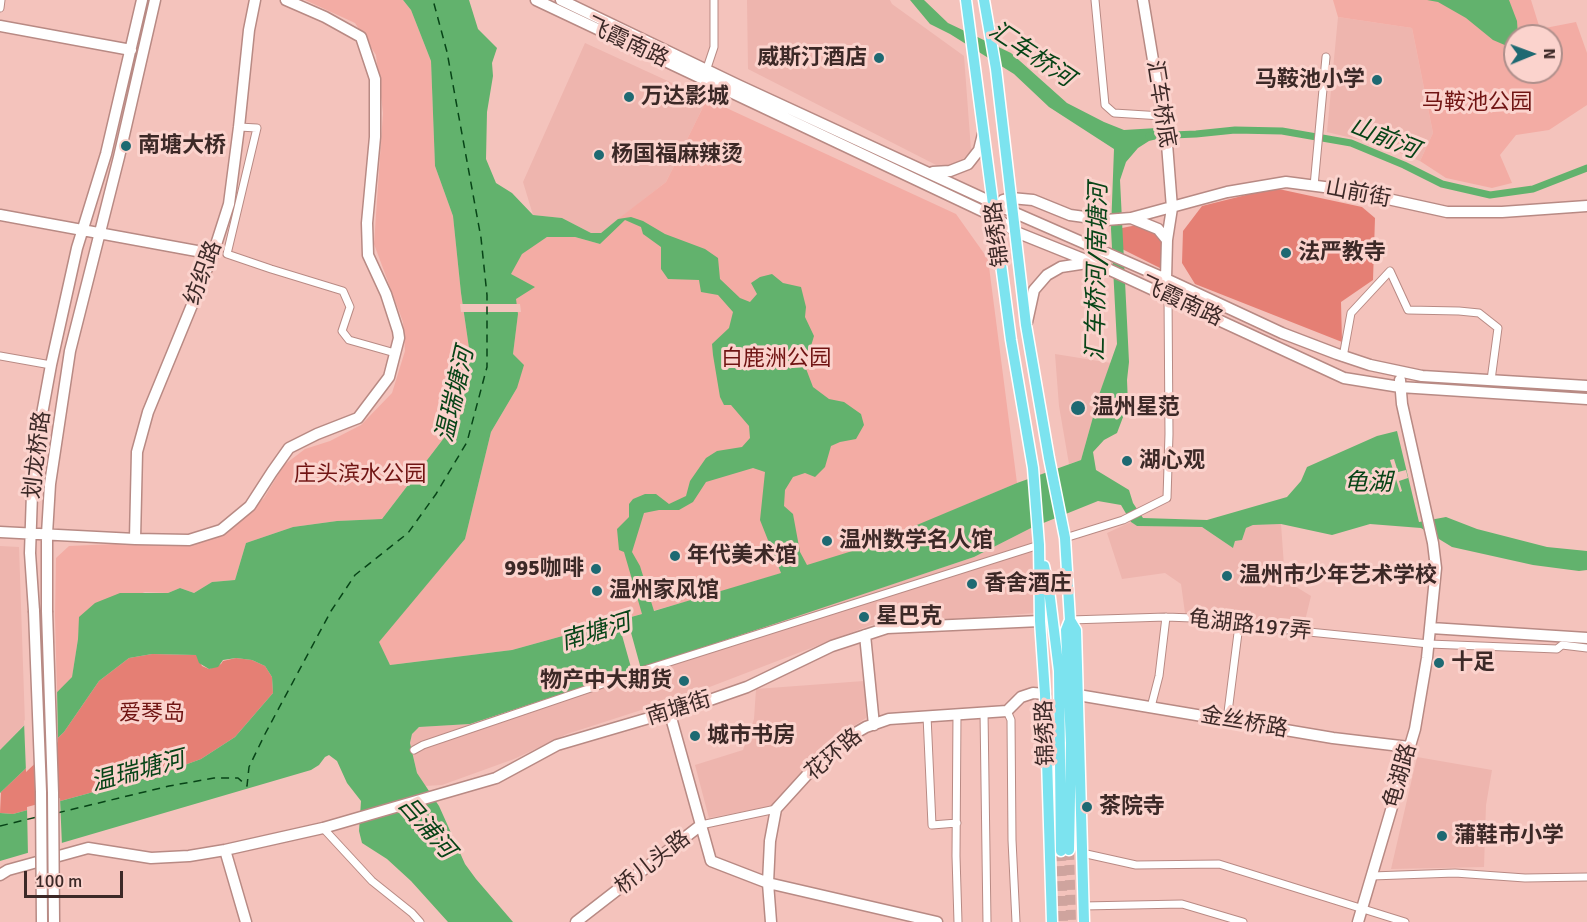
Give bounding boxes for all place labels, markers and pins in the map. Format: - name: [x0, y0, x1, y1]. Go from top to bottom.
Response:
- place label: 威斯汀酒店: [757, 45, 867, 71]
- marker: 威斯汀酒店: [872, 51, 886, 65]
- place label: 马鞍池小学: [1255, 67, 1365, 93]
- marker: 马鞍池小学: [1370, 73, 1384, 87]
- place label: 万达影城: [641, 84, 729, 110]
- marker: 万达影城: [622, 90, 636, 104]
- place label: 南塘大桥: [138, 133, 226, 159]
- marker: 南塘大桥: [119, 139, 133, 153]
- place label: 杨国福麻辣烫: [611, 142, 743, 168]
- marker: 杨国福麻辣烫: [592, 148, 606, 162]
- place label: 法严教寺: [1298, 240, 1386, 266]
- marker: 法严教寺: [1279, 246, 1293, 260]
- place label: 温州星范: [1092, 395, 1180, 421]
- marker: 温州星范: [1069, 399, 1087, 417]
- place label: 湖心观: [1139, 448, 1205, 474]
- marker: 湖心观: [1120, 454, 1134, 468]
- place label: 温州数学名人馆: [839, 528, 993, 554]
- marker: 温州数学名人馆: [820, 534, 834, 548]
- place label: 年代美术馆: [687, 543, 797, 569]
- marker: 年代美术馆: [668, 549, 682, 563]
- place label: 995咖啡: [504, 556, 584, 582]
- marker: 995咖啡: [589, 562, 603, 576]
- place label: 温州市少年艺术学校: [1239, 563, 1437, 589]
- marker: 温州市少年艺术学校: [1220, 569, 1234, 583]
- place label: 香舍酒庄: [984, 571, 1072, 597]
- marker: 香舍酒庄: [965, 577, 979, 591]
- place label: 温州家风馆: [609, 578, 719, 604]
- marker: 温州家风馆: [590, 584, 604, 598]
- place label: 星巴克: [876, 604, 942, 630]
- marker: 星巴克: [857, 610, 871, 624]
- place label: 十足: [1451, 650, 1495, 676]
- marker: 十足: [1432, 656, 1446, 670]
- place label: 物产中大期货: [540, 668, 672, 694]
- marker: 物产中大期货: [677, 674, 691, 688]
- place label: 城市书房: [707, 723, 795, 749]
- marker: 城市书房: [688, 729, 702, 743]
- place label: 茶院寺: [1099, 794, 1165, 820]
- marker: 茶院寺: [1080, 800, 1094, 814]
- place label: 蒲鞋市小学: [1454, 823, 1564, 849]
- marker: 蒲鞋市小学: [1435, 829, 1449, 843]

